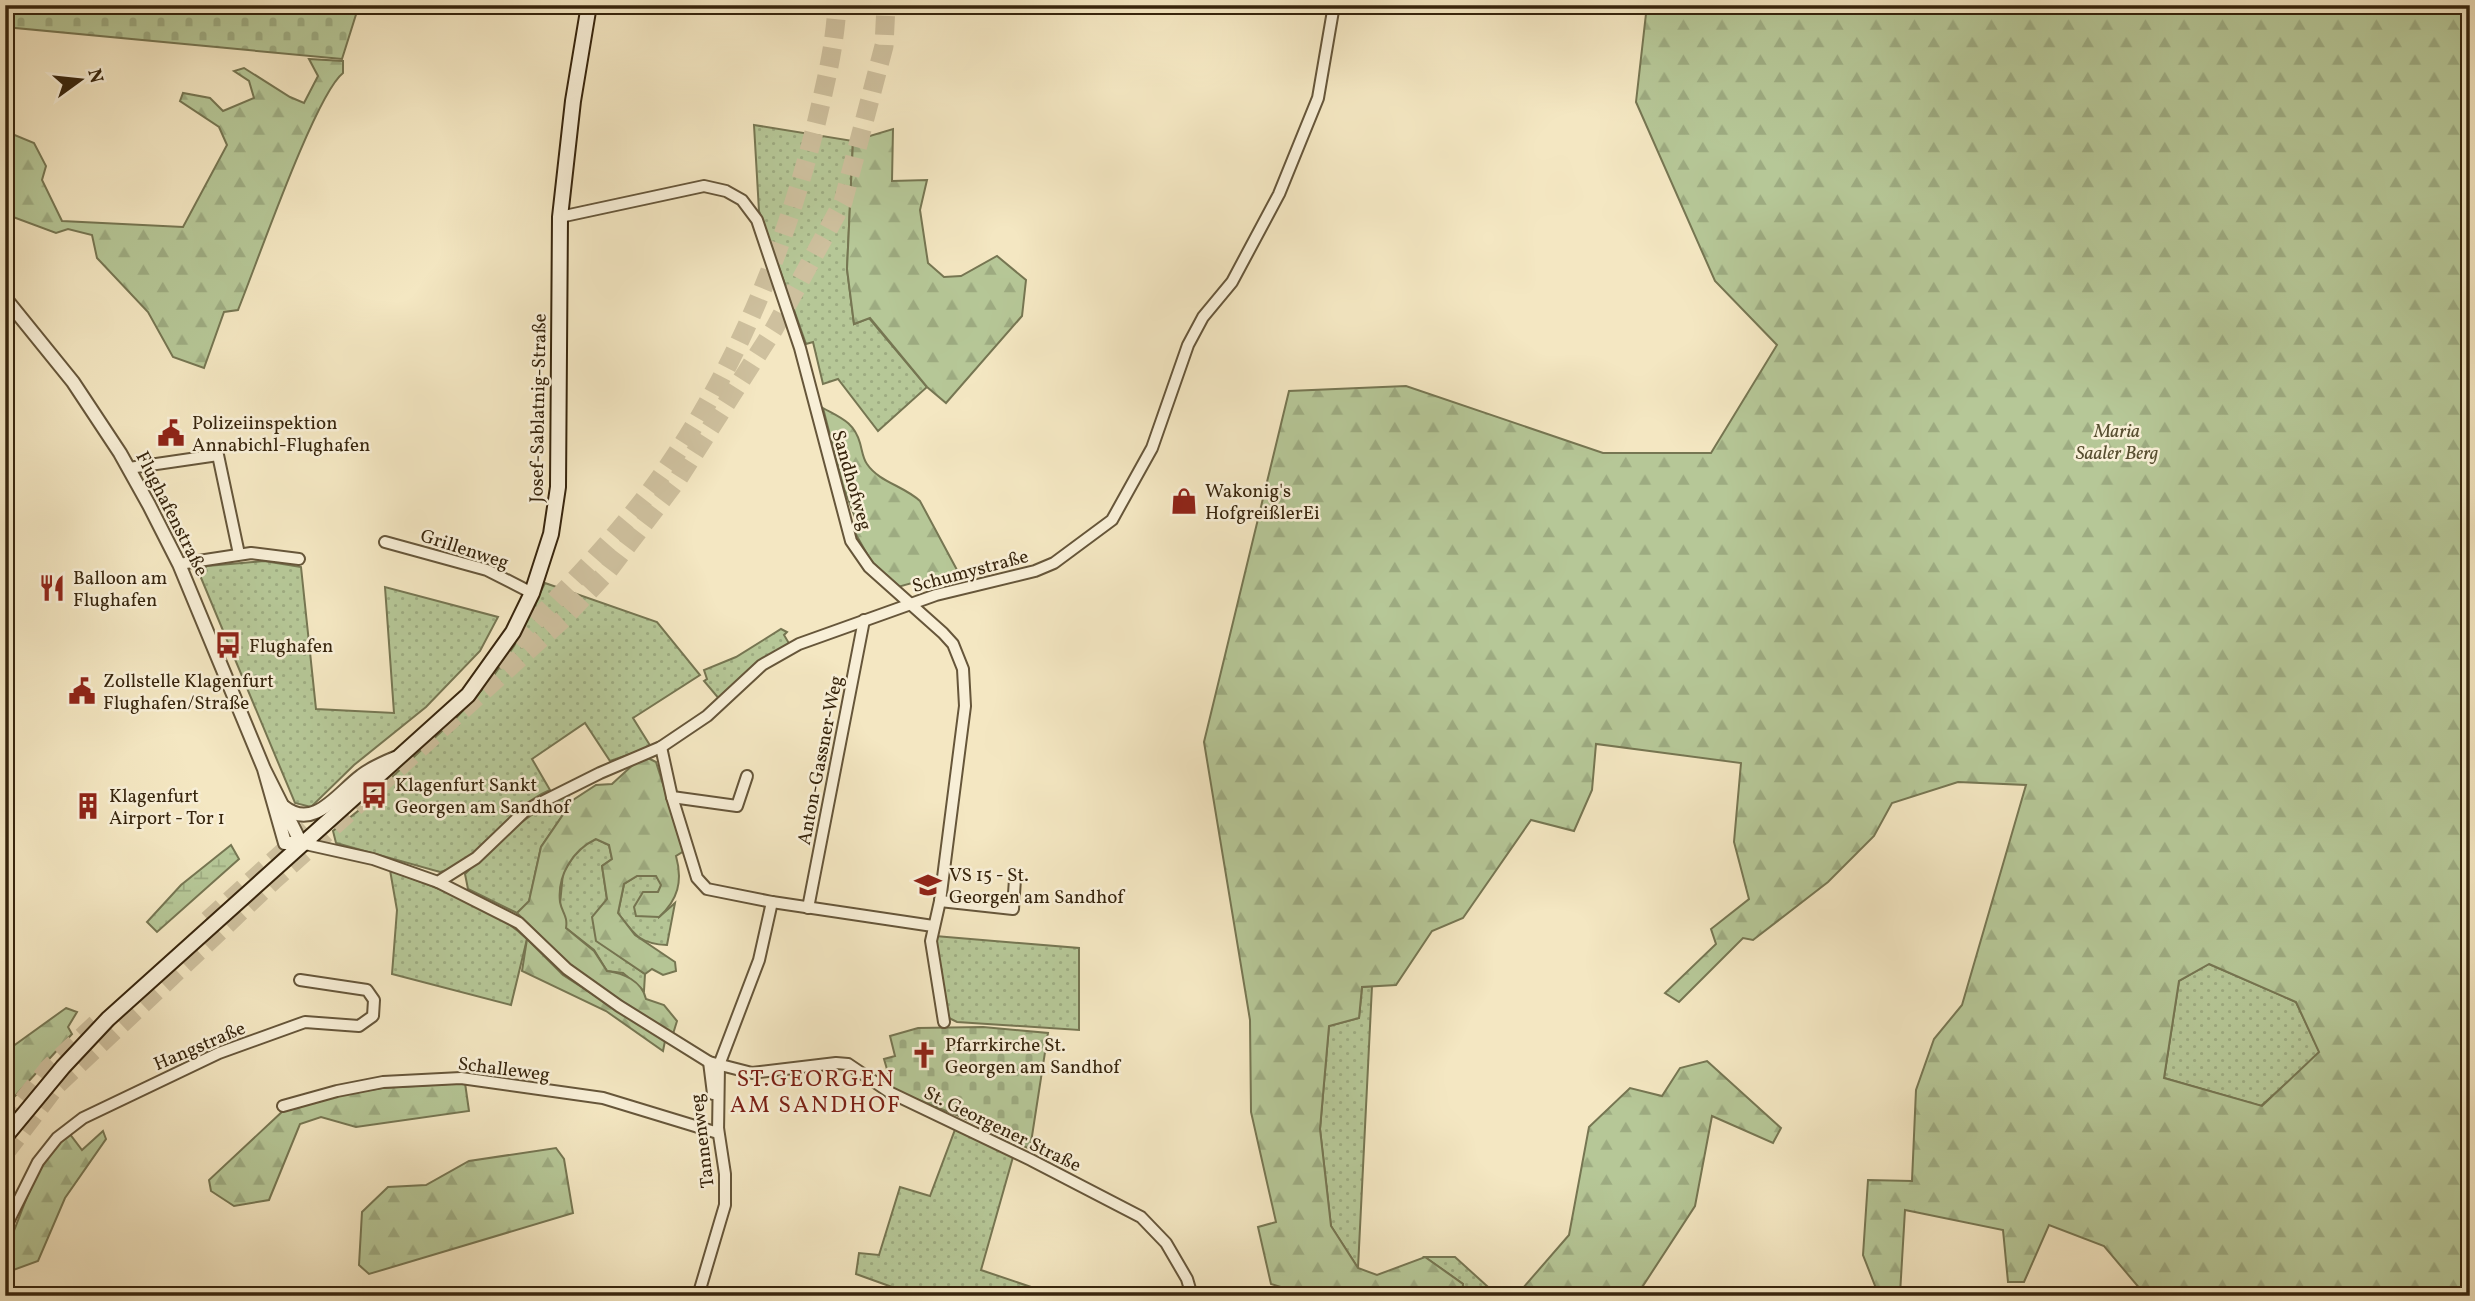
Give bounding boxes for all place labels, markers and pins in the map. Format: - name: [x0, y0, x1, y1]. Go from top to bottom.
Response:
- place label: Polizeiinspektion Annabichl-Flughafen: [192, 411, 370, 459]
- public building icon: Polizeiinspektion Annabichl-Flughafen: [156, 418, 186, 448]
- place label: Wakonig's HofgreißlerEi: [1205, 479, 1320, 527]
- shop icon: Wakonig's HofgreißlerEi: [1169, 486, 1199, 516]
- place label: Balloon am Flughafen: [73, 566, 167, 614]
- restaurant icon: Balloon am Flughafen: [37, 573, 67, 603]
- bus stop icon: Flughafen: [213, 630, 243, 660]
- place label: Flughafen: [249, 634, 333, 660]
- place label: Zollstelle Klagenfurt Flughafen/Straße: [103, 669, 274, 717]
- public building icon: Zollstelle Klagenfurt Flughafen/Straße: [67, 676, 97, 706]
- place label: Klagenfurt Sankt Georgen am Sandhof: [395, 773, 571, 821]
- bus stop icon: Klagenfurt Sankt Georgen am Sandhof: [359, 780, 389, 810]
- place label: Klagenfurt Airport - Tor 1: [109, 784, 225, 832]
- building icon: Klagenfurt Airport - Tor 1: [73, 791, 103, 821]
- place label: VS 15 - St. Georgen am Sandhof: [949, 863, 1125, 911]
- school or university icon: VS 15 - St. Georgen am Sandhof: [913, 870, 943, 900]
- place label: Pfarrkirche St. Georgen am Sandhof: [945, 1033, 1121, 1081]
- church icon: Pfarrkirche St. Georgen am Sandhof: [909, 1040, 939, 1070]

